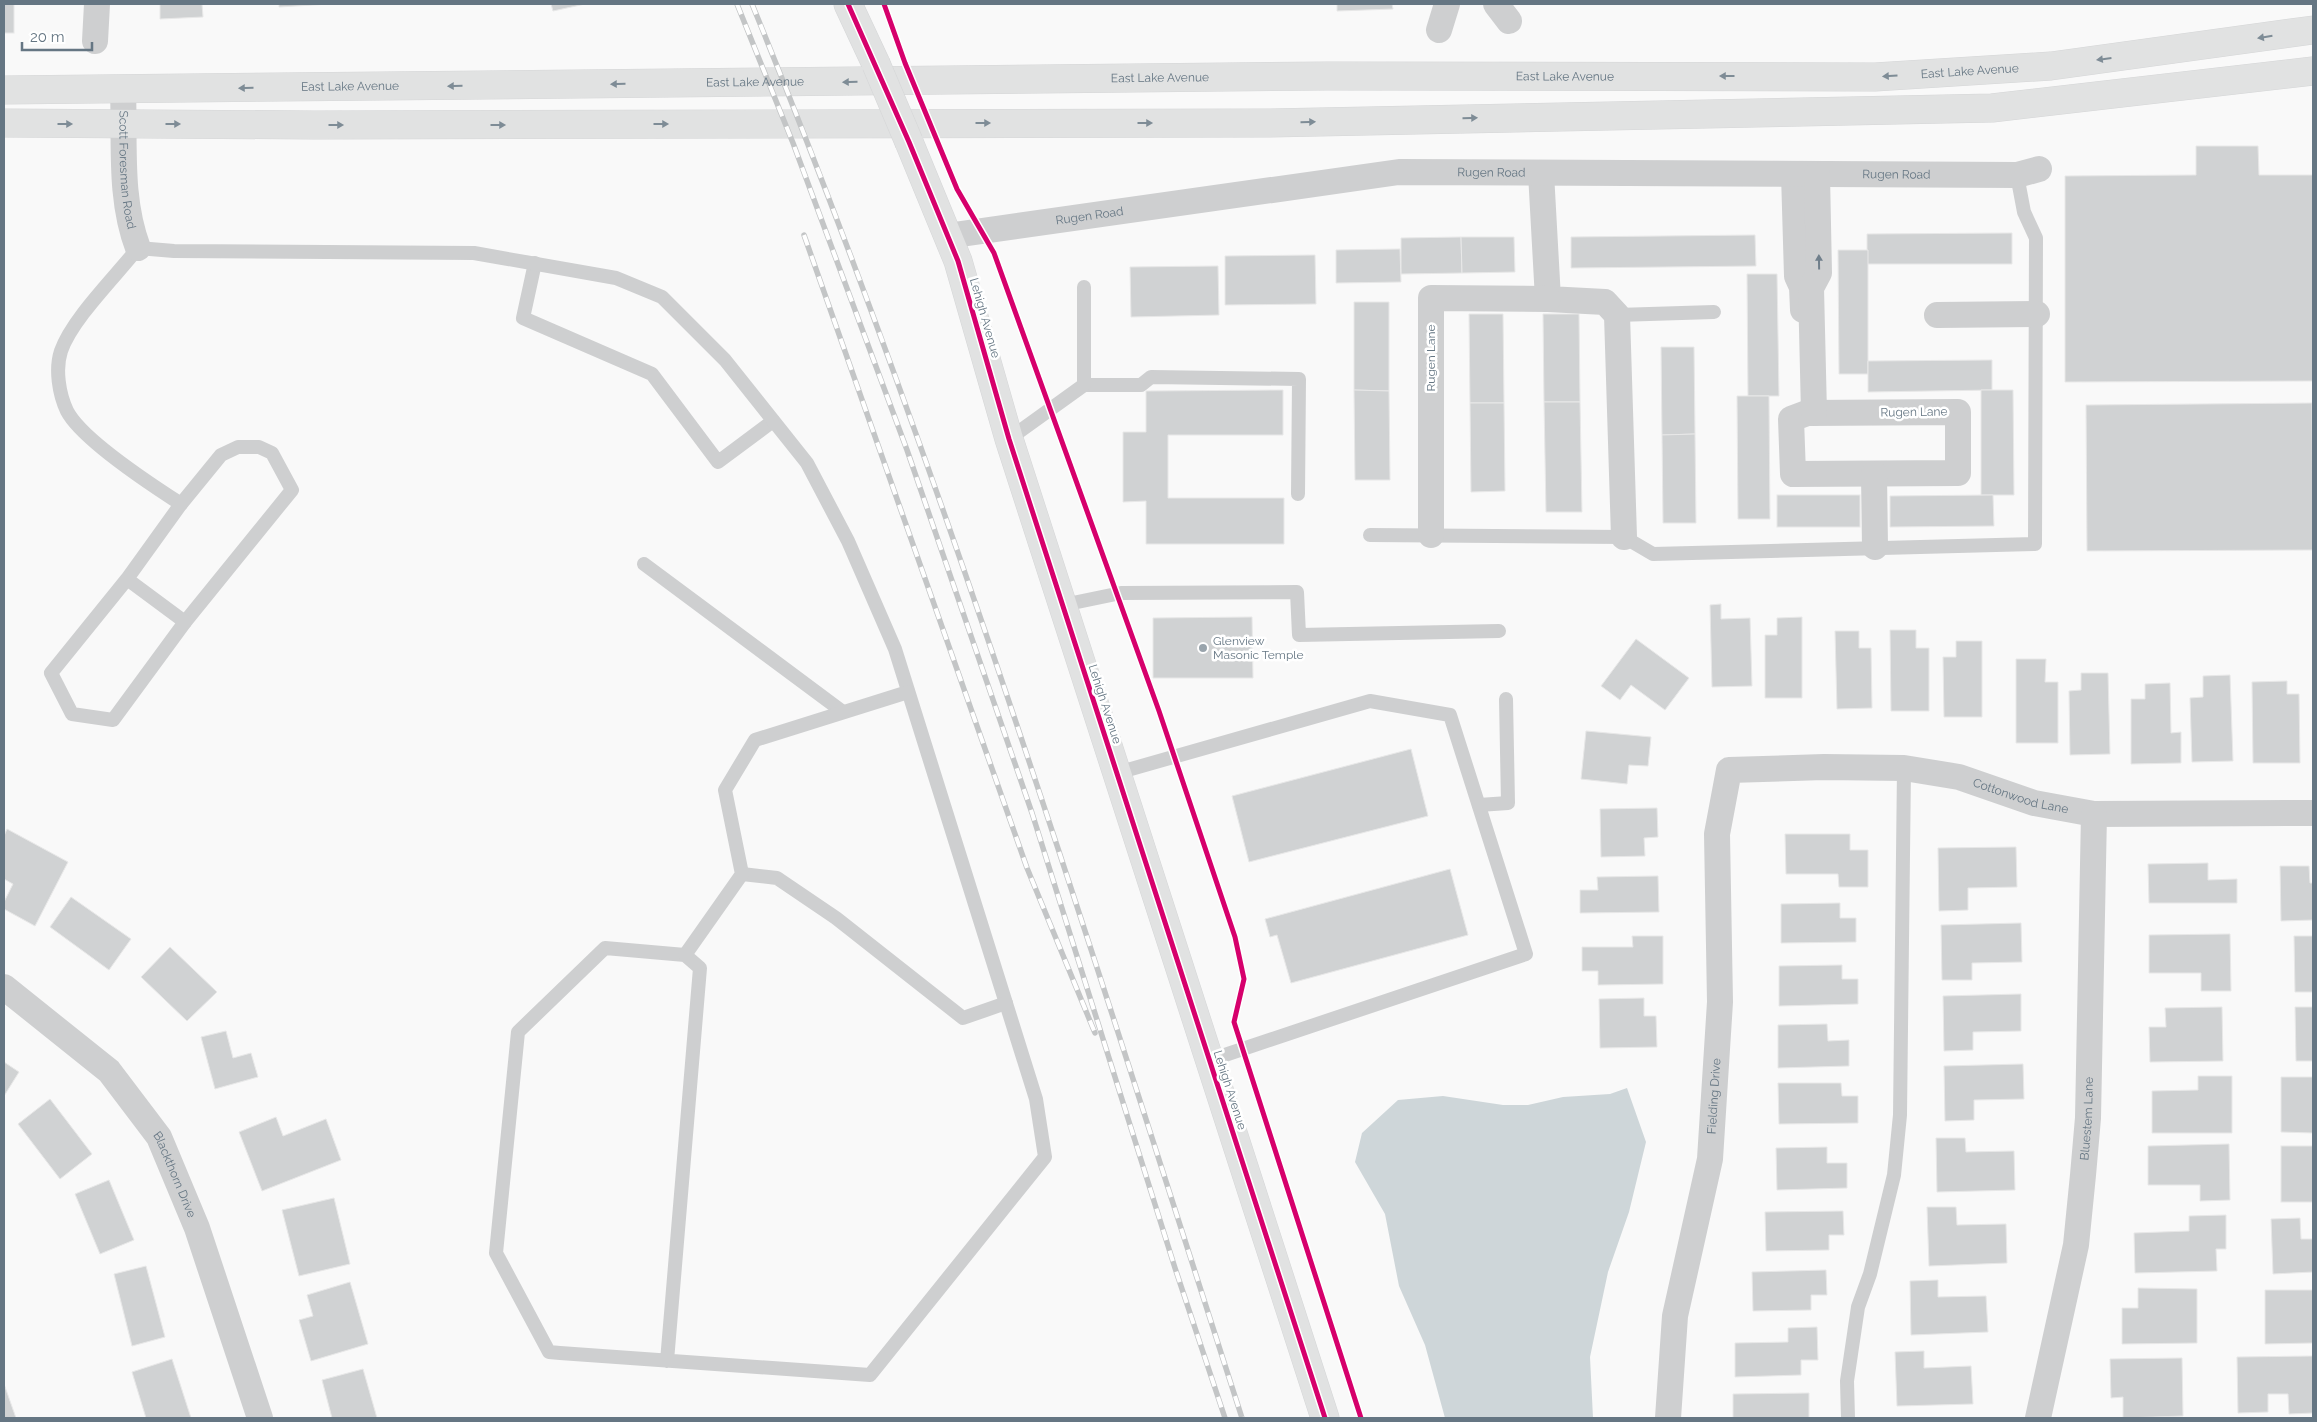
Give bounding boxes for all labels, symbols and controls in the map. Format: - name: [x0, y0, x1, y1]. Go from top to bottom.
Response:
- scale bar: [22, 20, 92, 52]
- text: 20 m: [30, 28, 65, 46]
- one-way arrow: [2257, 34, 2273, 42]
- one-way arrow: [2096, 55, 2112, 63]
- street label: East Lake Avenue: [1920, 61, 2019, 81]
- street label: East Lake Avenue: [1516, 69, 1614, 84]
- street label: East Lake Avenue: [1111, 70, 1209, 85]
- one-way arrow: [1719, 72, 1735, 80]
- one-way arrow: [1882, 72, 1898, 80]
- street label: East Lake Avenue: [706, 75, 804, 90]
- one-way arrow: [842, 78, 858, 86]
- street label: East Lake Avenue: [301, 79, 399, 94]
- one-way arrow: [609, 80, 625, 88]
- one-way arrow: [447, 82, 463, 90]
- one-way arrow: [238, 84, 254, 92]
- street label: Scott Foresman Road: [116, 110, 139, 231]
- one-way arrow: [1463, 114, 1479, 122]
- one-way arrow: [1300, 118, 1316, 126]
- one-way arrow: [975, 119, 991, 127]
- one-way arrow: [1138, 119, 1154, 127]
- one-way arrow: [58, 120, 74, 128]
- one-way arrow: [166, 120, 182, 128]
- one-way arrow: [653, 120, 669, 128]
- one-way arrow: [328, 121, 344, 129]
- one-way arrow: [491, 121, 507, 129]
- street label: Rugen Road: [1457, 165, 1526, 180]
- street label: Rugen Road: [1862, 167, 1931, 182]
- street label: Rugen Road: [1055, 204, 1124, 228]
- one-way arrow: [1815, 253, 1823, 269]
- street label: Lehigh Avenue: [967, 276, 1003, 360]
- street label: Rugen Lane: [1424, 325, 1438, 391]
- street label: Rugen Lane: [1880, 404, 1948, 420]
- place label: Glenview Masonic Temple: [1213, 634, 1304, 662]
- marker: Glenview Masonic Temple: [1197, 642, 1209, 654]
- street label: Lehigh Avenue: [1086, 662, 1124, 746]
- street label: Cottonwood Lane: [1971, 775, 2070, 816]
- street label: Lehigh Avenue: [1211, 1048, 1249, 1132]
- street label: Fielding Drive: [1705, 1058, 1723, 1135]
- street label: Bluestem Lane: [2077, 1077, 2096, 1161]
- street label: Blackthorn Drive: [150, 1129, 199, 1220]

